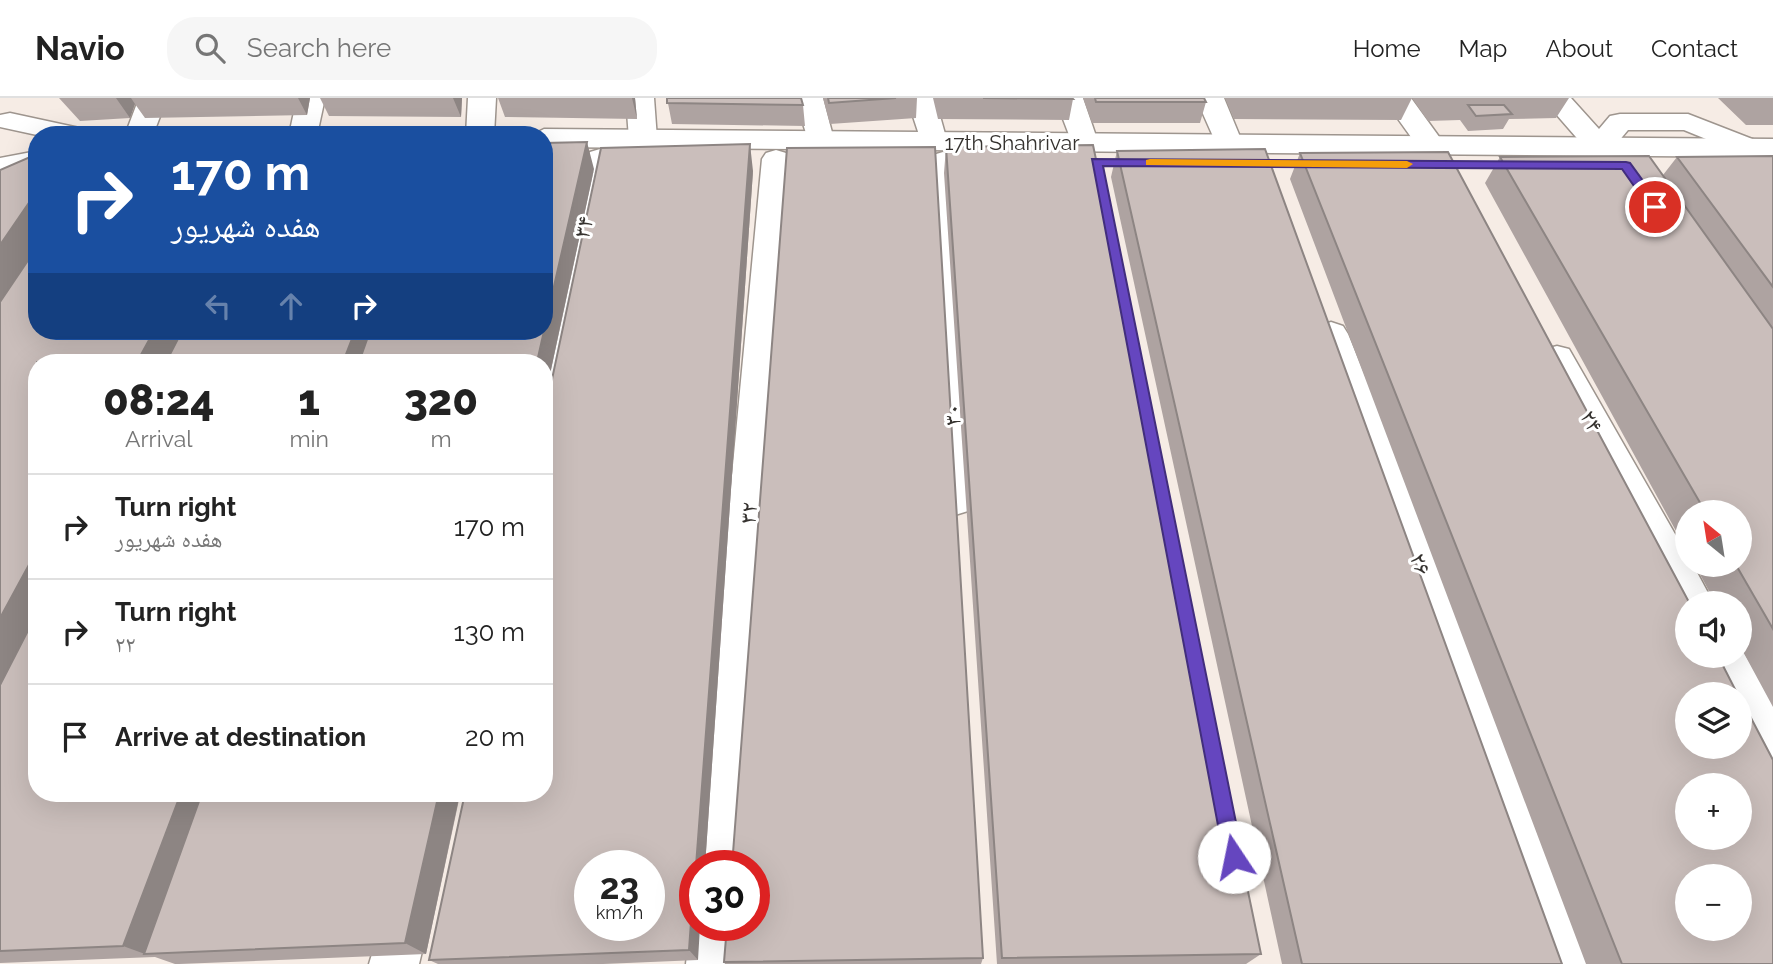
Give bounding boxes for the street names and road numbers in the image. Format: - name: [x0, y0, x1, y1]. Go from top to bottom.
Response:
- street label: 17th Shahrivar: [944, 130, 1080, 155]
- street label: ۳۴: [566, 213, 600, 241]
- street label: ۳۰: [937, 404, 967, 426]
- street label: ۲۴: [1574, 405, 1610, 437]
- street label: ۳۲: [733, 501, 763, 525]
- street label: ۲۶: [1404, 549, 1438, 579]

